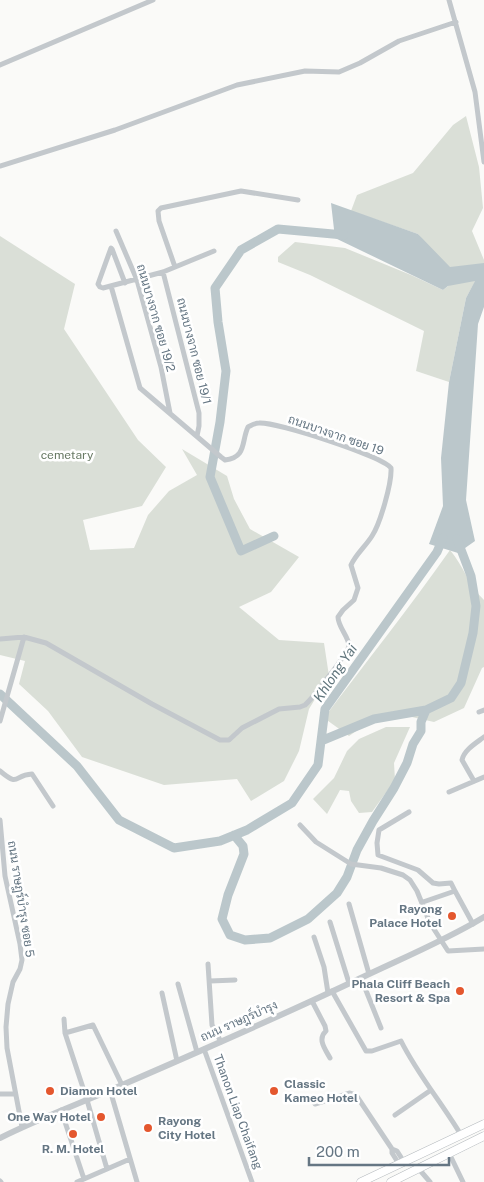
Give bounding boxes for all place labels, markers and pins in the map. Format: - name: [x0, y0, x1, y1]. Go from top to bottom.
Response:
- place label: Rayong Palace Hotel: [369, 902, 442, 930]
- marker: Rayong Palace Hotel: [446, 910, 458, 922]
- place label: Phala Cliff Beach Resort & Spa: [351, 977, 450, 1005]
- marker: Phala Cliff Beach Resort & Spa: [454, 985, 466, 997]
- place label: Classic Kameo Hotel: [284, 1077, 358, 1105]
- place label: Diamon Hotel: [60, 1084, 138, 1098]
- marker: Diamon Hotel: [44, 1085, 56, 1097]
- marker: Classic Kameo Hotel: [268, 1085, 280, 1097]
- place label: One Way Hotel: [7, 1110, 91, 1124]
- marker: One Way Hotel: [95, 1111, 107, 1123]
- place label: Rayong City Hotel: [158, 1114, 216, 1142]
- marker: Rayong City Hotel: [142, 1122, 154, 1134]
- marker: R. M. Hotel: [67, 1128, 79, 1140]
- place label: R. M. Hotel: [42, 1142, 104, 1156]

